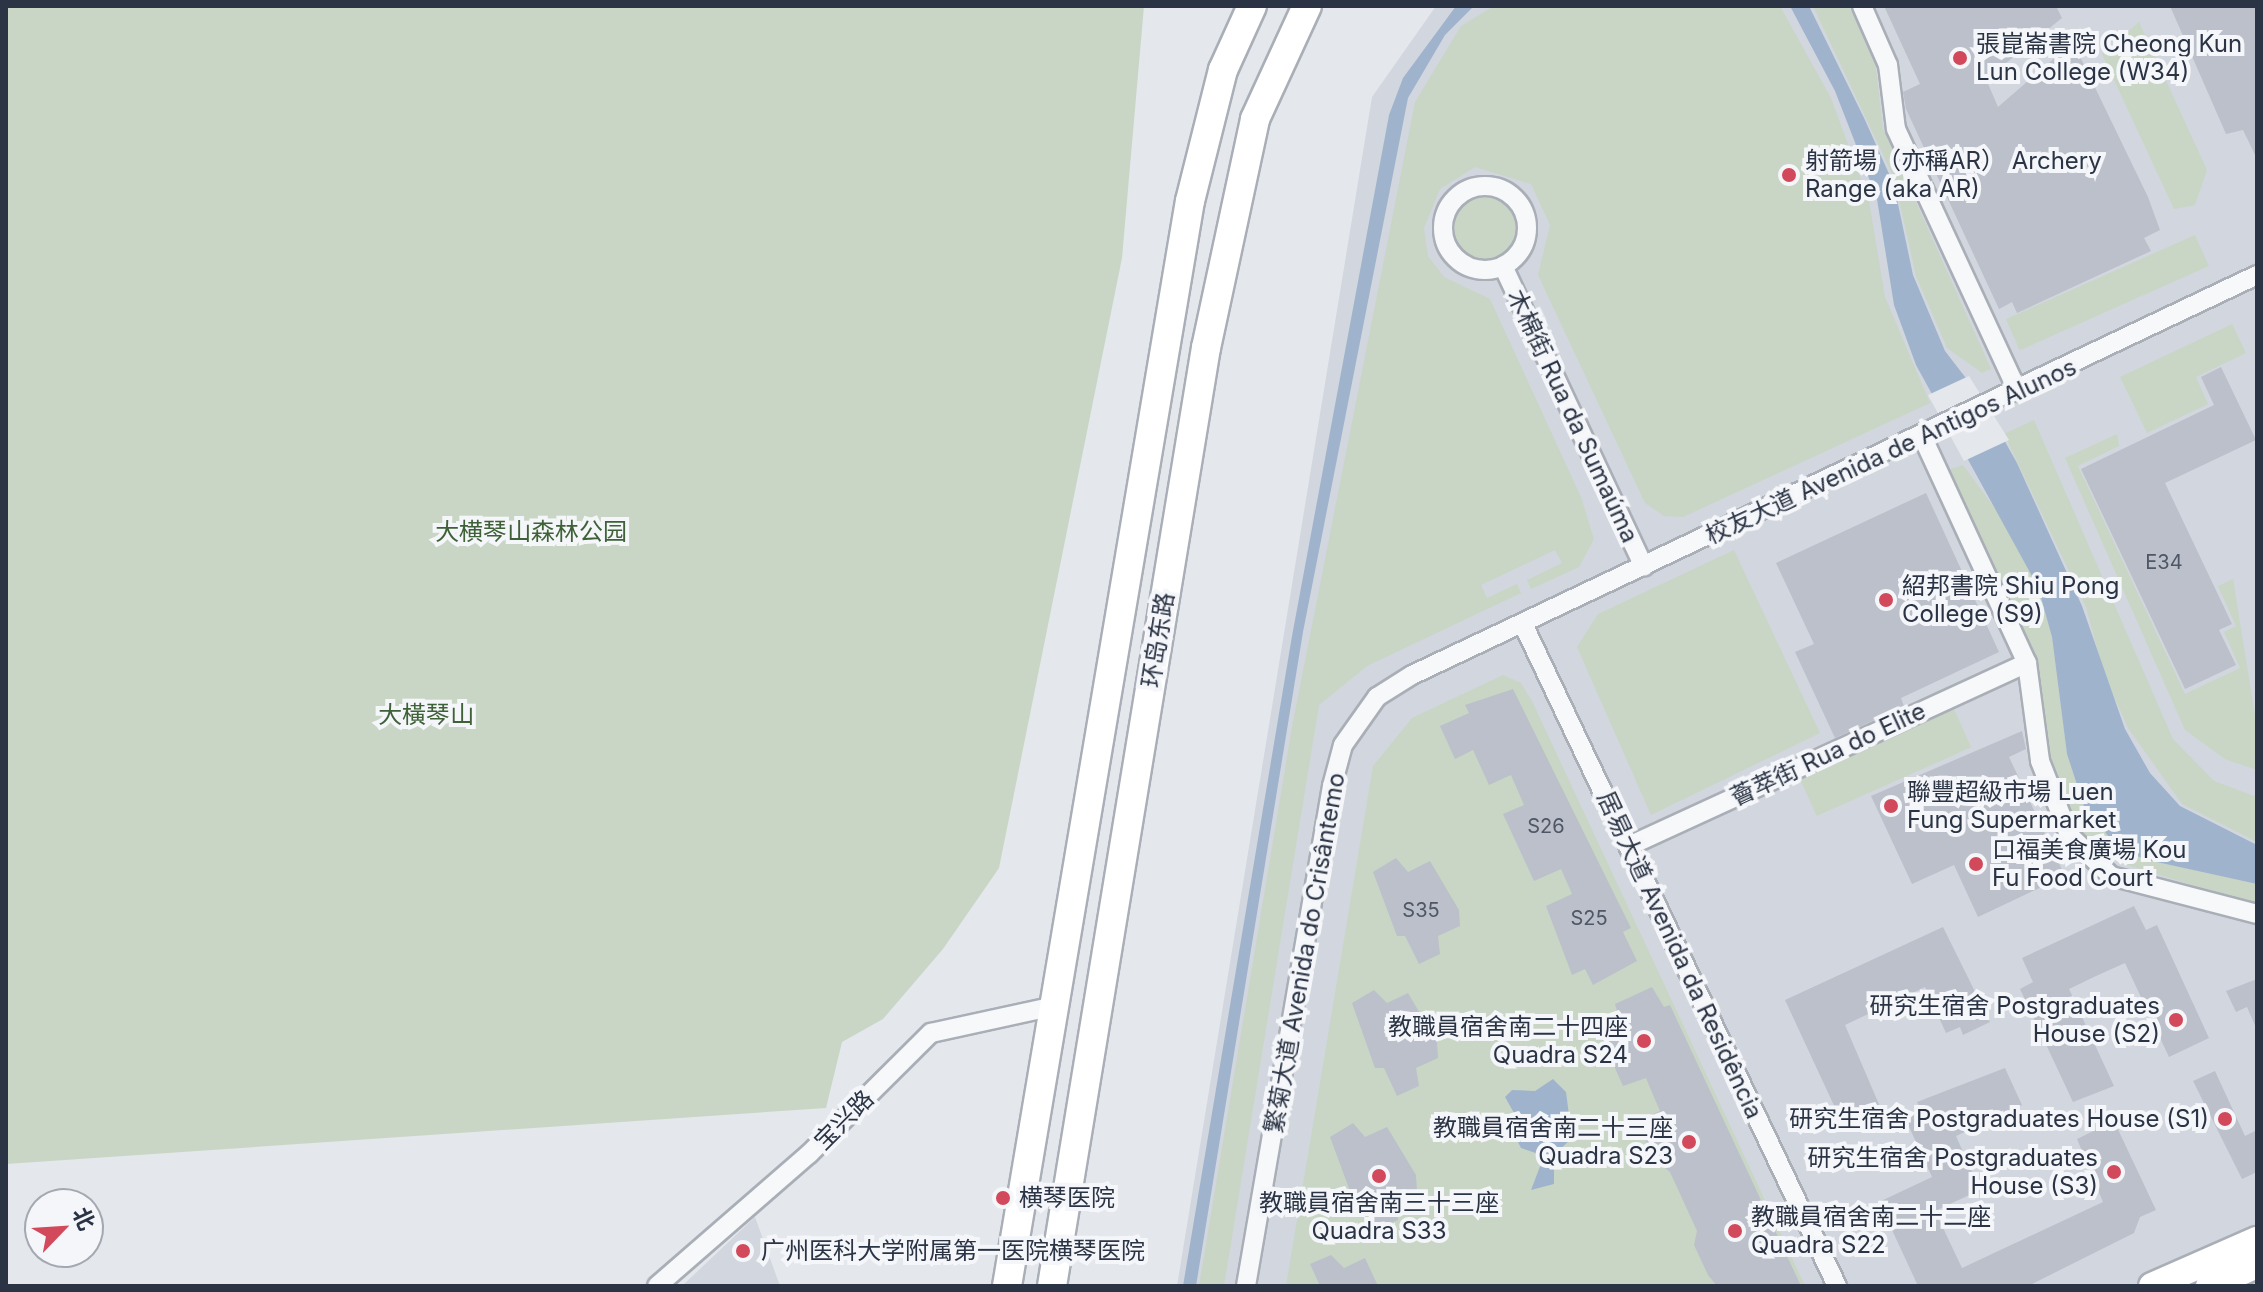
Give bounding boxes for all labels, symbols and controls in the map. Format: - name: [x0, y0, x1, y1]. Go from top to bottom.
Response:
- place label: 張崑崙書院 Cheong Kun Lun College (W34): [1976, 30, 2242, 86]
- marker: 張崑崙書院 Cheong Kun Lun College (W34): [1951, 49, 1969, 67]
- place label: 射箭場（亦稱AR） Archery Range (aka AR): [1805, 147, 2102, 203]
- marker: 射箭場（亦稱AR） Archery Range (aka AR): [1780, 166, 1798, 184]
- street label: 木棉街 Rua da Sumaúma: [1502, 285, 1644, 547]
- street label: 校友大道 Avenida de Antigos Alunos: [1701, 352, 2081, 550]
- park label: 大横琴山森林公园: [435, 518, 627, 546]
- house number: E34: [2145, 550, 2183, 574]
- place label: 紹邦書院 Shiu Pong College (S9): [1902, 572, 2120, 628]
- street label: 环岛东路: [1136, 590, 1180, 690]
- marker: 紹邦書院 Shiu Pong College (S9): [1877, 591, 1895, 609]
- street label: 薈萃街 Rua do Elite: [1726, 696, 1930, 812]
- park label: 大橫琴山: [378, 701, 474, 729]
- street label: 繁菊大道 Avenida do Crisântemo: [1259, 771, 1351, 1135]
- place label: 聯豐超級市場 Luen Fung Supermarket: [1907, 778, 2116, 834]
- street label: 居易大道 Avenida da Residência: [1591, 787, 1769, 1123]
- marker: 聯豐超級市場 Luen Fung Supermarket: [1882, 797, 1900, 815]
- house number: S26: [1527, 814, 1565, 838]
- place label: 口福美食廣場 Kou Fu Food Court: [1992, 836, 2187, 892]
- marker: 口福美食廣場 Kou Fu Food Court: [1967, 855, 1985, 873]
- house number: S35: [1402, 898, 1440, 922]
- house number: S25: [1570, 906, 1608, 930]
- place label: 研究生宿舍 Postgraduates House (S2): [1870, 992, 2160, 1048]
- marker: 研究生宿舍 Postgraduates House (S2): [2167, 1011, 2185, 1029]
- place label: 教職員宿舍南二十四座 Quadra S24: [1388, 1013, 1628, 1069]
- marker: 教職員宿舍南二十四座 Quadra S24: [1635, 1032, 1653, 1050]
- street label: 宝兴路: [808, 1084, 880, 1156]
- place label: 研究生宿舍 Postgraduates House (S1): [1789, 1105, 2209, 1133]
- marker: 研究生宿舍 Postgraduates House (S1): [2216, 1110, 2234, 1128]
- place label: 教職員宿舍南二十三座 Quadra S23: [1433, 1114, 1673, 1170]
- marker: 教職員宿舍南二十三座 Quadra S23: [1680, 1133, 1698, 1151]
- place label: 研究生宿舍 Postgraduates House (S3): [1808, 1144, 2098, 1200]
- marker: 研究生宿舍 Postgraduates House (S3): [2105, 1163, 2123, 1181]
- marker: 教職員宿舍南三十三座 Quadra S33: [1370, 1167, 1388, 1185]
- place label: 横琴医院: [1019, 1184, 1115, 1212]
- north arrow: [24, 1188, 104, 1268]
- marker: 横琴医院: [994, 1189, 1012, 1207]
- place label: 教職員宿舍南三十三座 Quadra S33: [1259, 1189, 1499, 1245]
- text: 北: [68, 1203, 100, 1234]
- place label: 教職員宿舍南二十二座 Quadra S22: [1751, 1203, 1991, 1259]
- marker: 教職員宿舍南二十二座 Quadra S22: [1726, 1222, 1744, 1240]
- place label: 广州医科大学附属第一医院横琴医院: [761, 1237, 1145, 1265]
- marker: 广州医科大学附属第一医院横琴医院: [732, 1240, 754, 1262]

